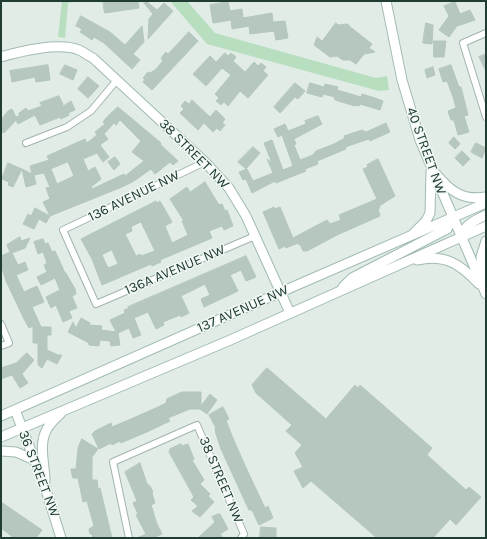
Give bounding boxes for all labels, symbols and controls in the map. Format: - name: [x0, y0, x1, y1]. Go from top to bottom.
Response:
- street label: 40 STREET NW: [402, 105, 450, 197]
- street label: 38 STREET NW: [155, 115, 233, 193]
- street label: 136 AVENUE NW: [86, 167, 182, 225]
- street label: 136A AVENUE NW: [122, 241, 228, 299]
- street label: 137 AVENUE NW: [195, 281, 291, 337]
- street label: 36 STREET NW: [15, 428, 63, 520]
- street label: 38 STREET NW: [195, 434, 247, 526]

